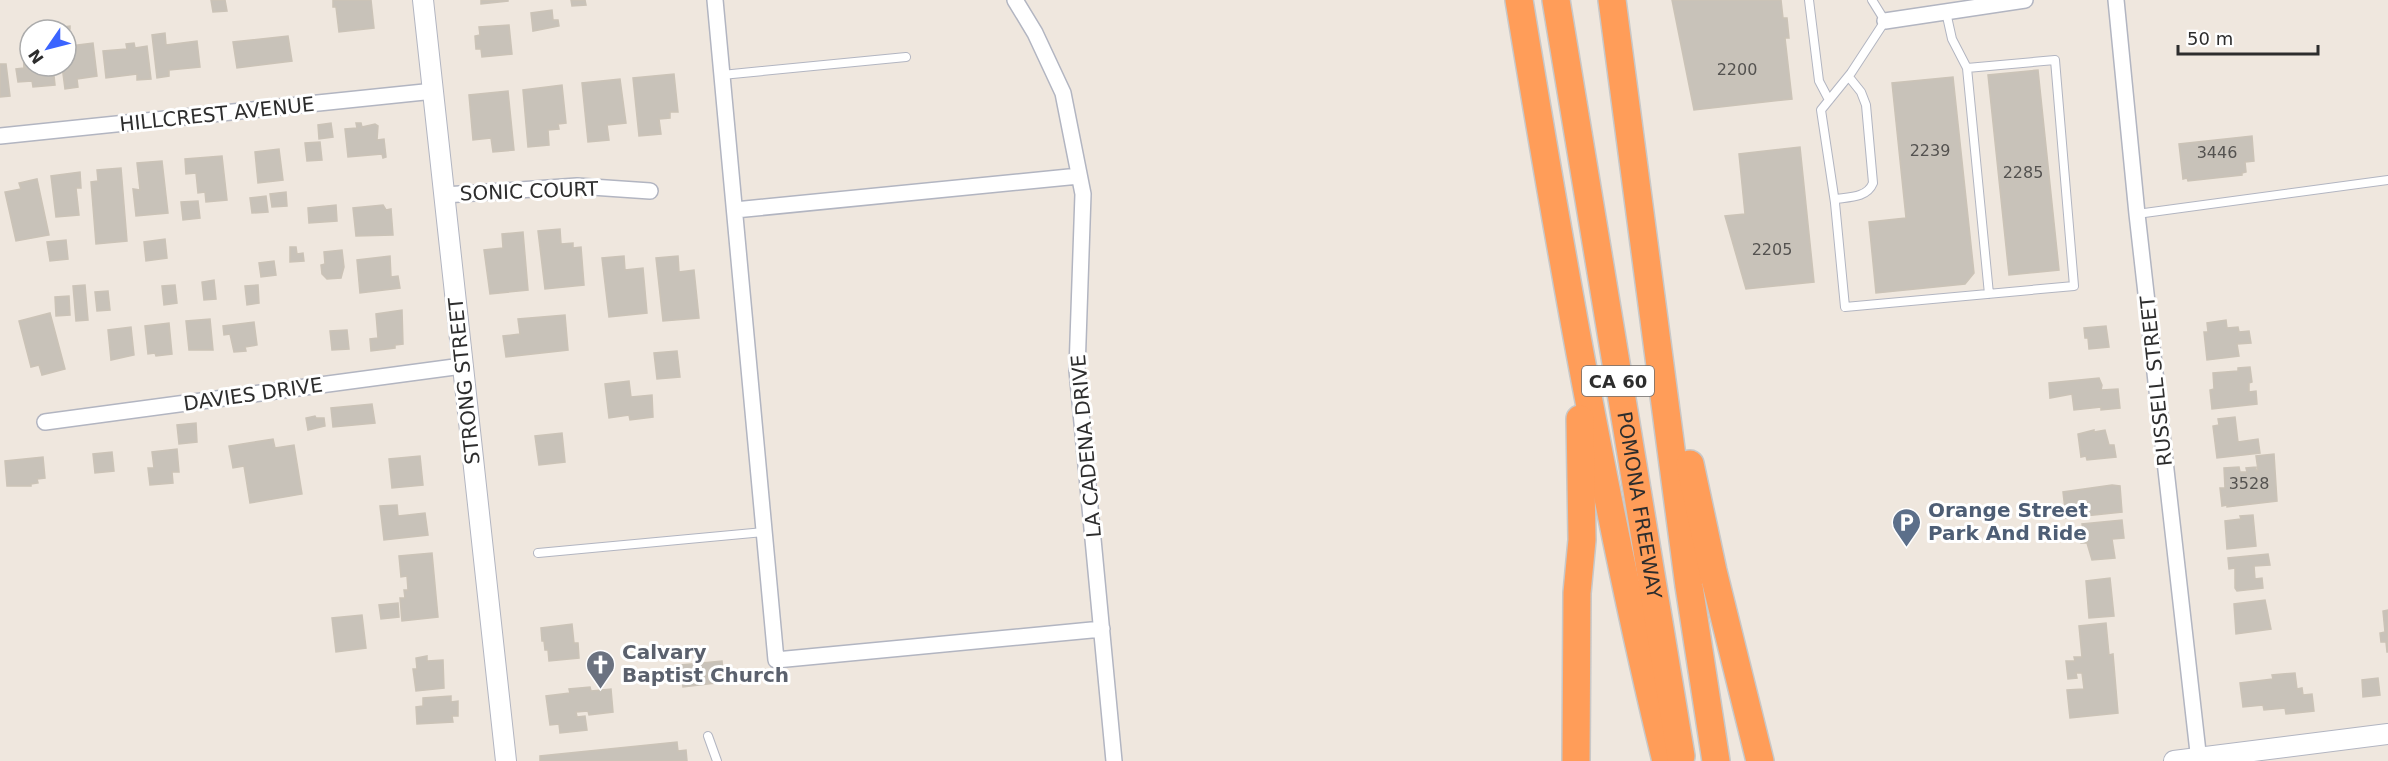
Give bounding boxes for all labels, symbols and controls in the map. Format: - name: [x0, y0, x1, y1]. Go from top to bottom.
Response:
- north arrow: [18, 18, 78, 78]
- scale bar: [2178, 18, 2318, 56]
- text: 50 m: [2187, 28, 2233, 49]
- text: N: [25, 45, 48, 67]
- house number: 2200: [1717, 60, 1757, 79]
- street label: HILLCREST AVENUE: [118, 92, 316, 136]
- house number: 2239: [1910, 141, 1950, 160]
- house number: 3446: [2197, 143, 2237, 162]
- house number: 2285: [2003, 163, 2043, 182]
- street label: SONIC COURT: [459, 177, 599, 205]
- house number: 2205: [1752, 240, 1792, 259]
- street label: RUSSELL STREET: [2135, 294, 2177, 468]
- street label: STRONG STREET: [443, 296, 485, 466]
- street label: LA CADENA DRIVE: [1066, 353, 1106, 539]
- road number: CA 60: [1582, 366, 1654, 396]
- street label: DAVIES DRIVE: [182, 372, 324, 416]
- street label: POMONA FREEWAY: [1612, 410, 1667, 601]
- house number: 3528: [2229, 474, 2269, 493]
- place label: Orange Street Park And Ride: [1928, 498, 2088, 545]
- parking icon: Orange Street Park And Ride: [1891, 506, 1923, 548]
- place label: Calvary Baptist Church: [622, 640, 789, 687]
- church icon: Calvary Baptist Church: [585, 648, 617, 690]

